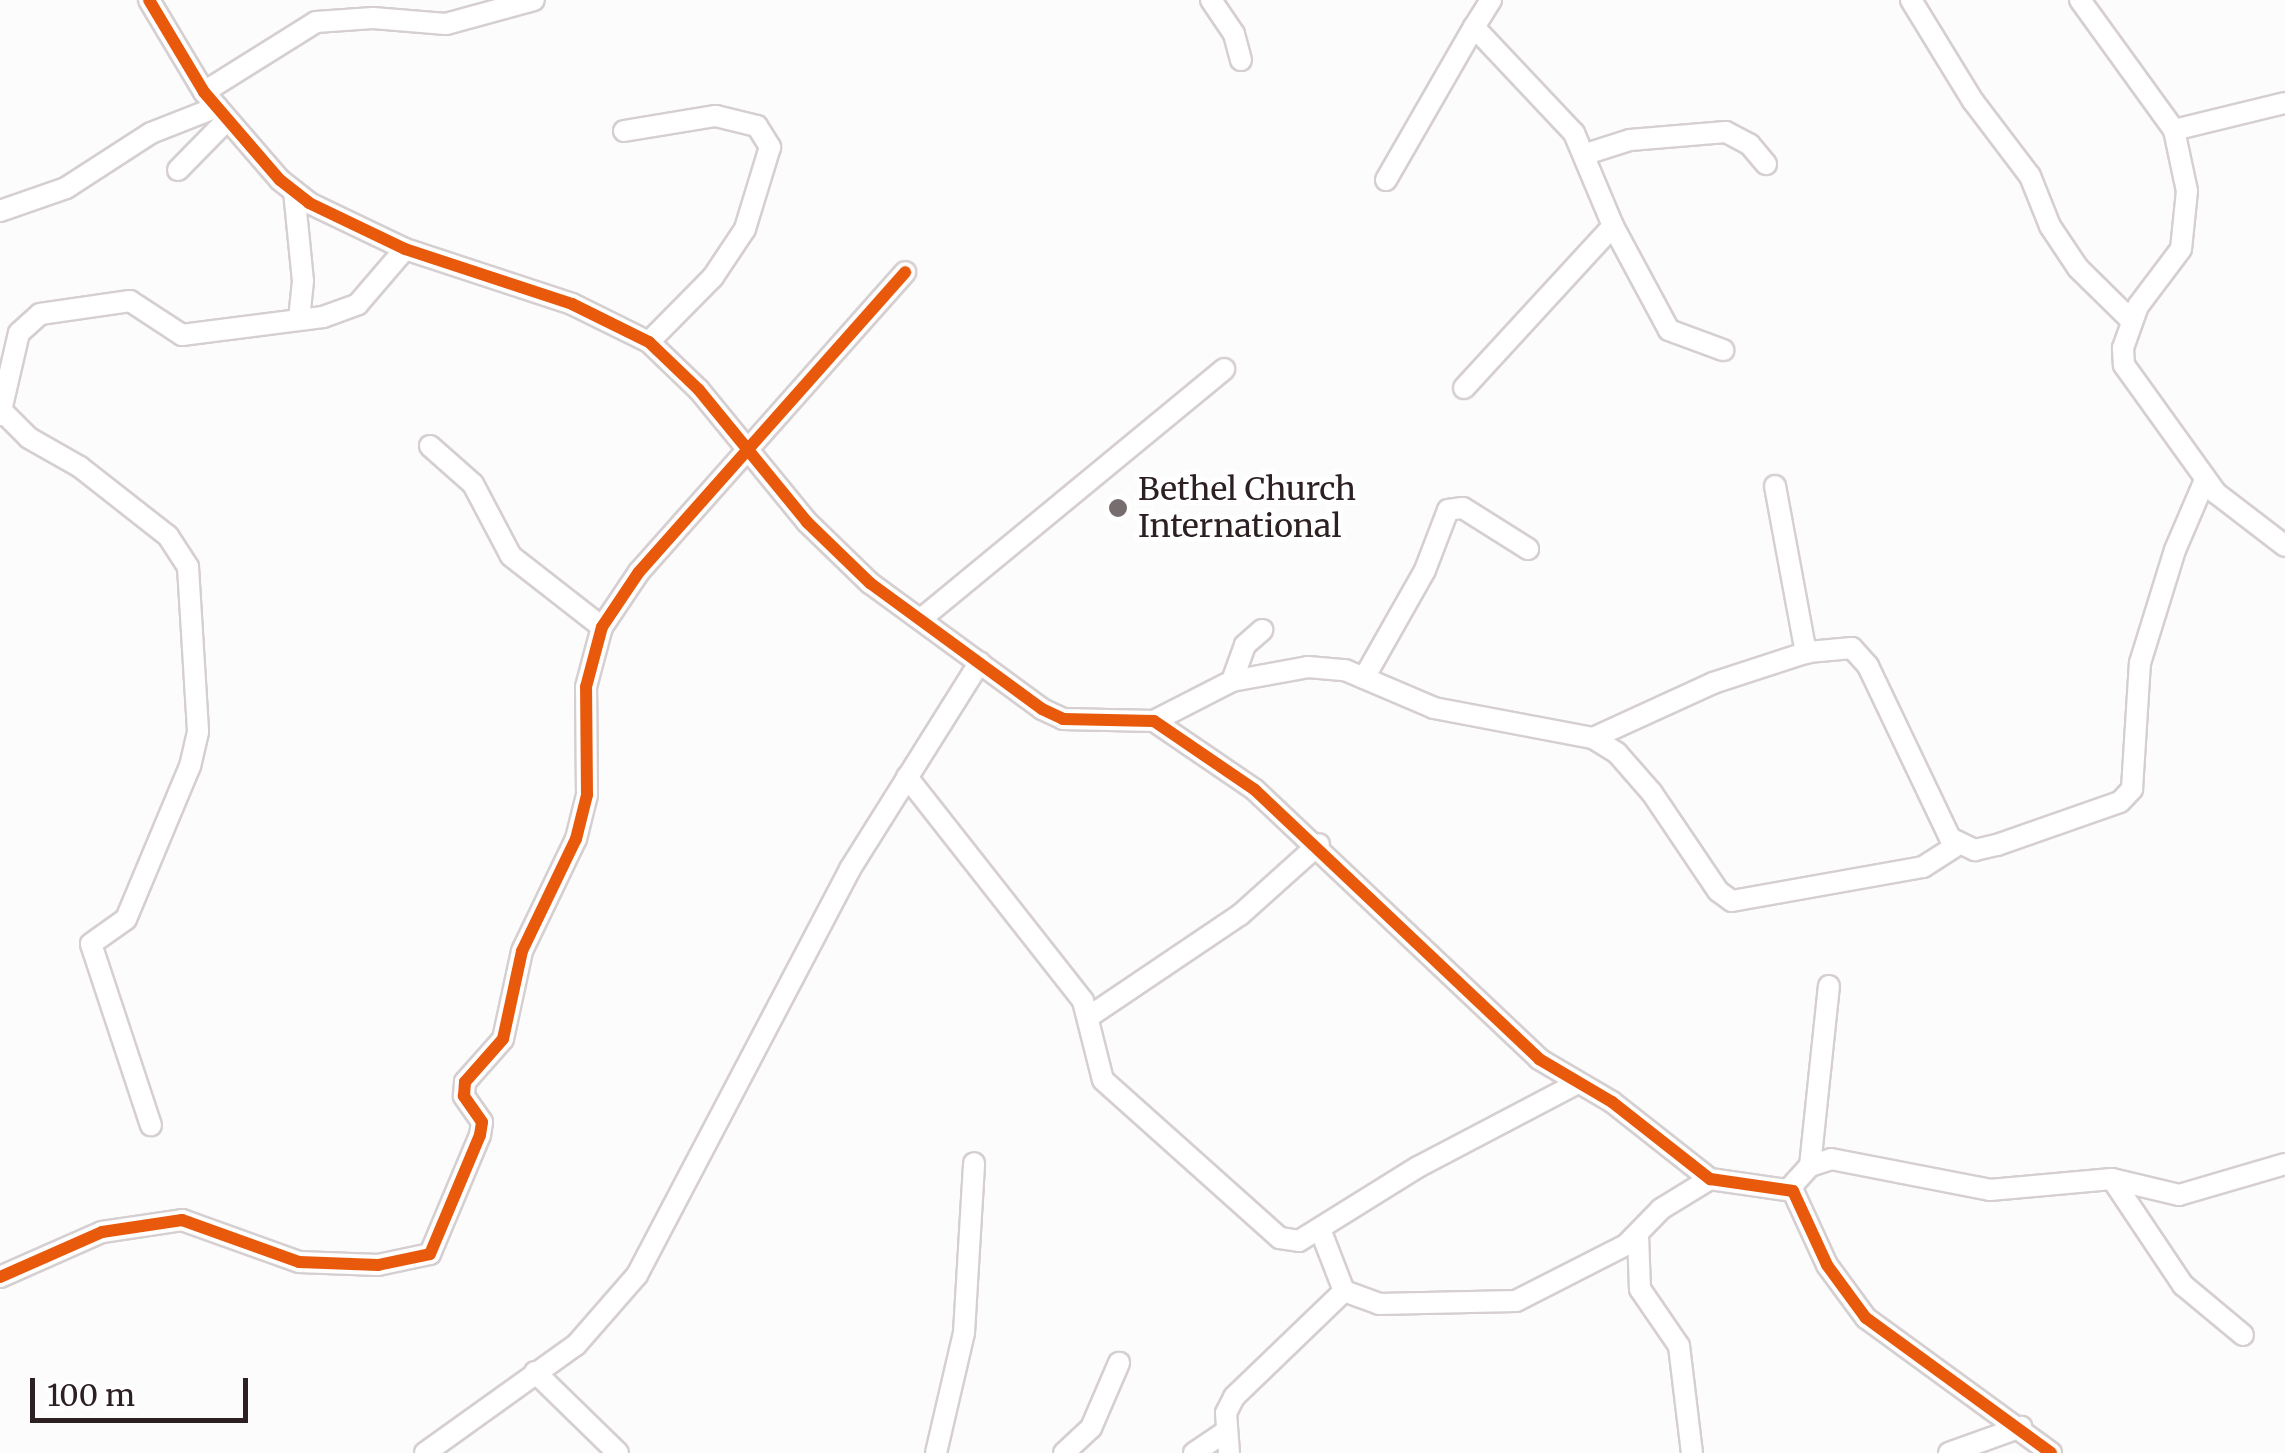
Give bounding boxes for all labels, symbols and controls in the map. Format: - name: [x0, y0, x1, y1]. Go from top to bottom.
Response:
- place label: Bethel Church International: [1138, 471, 1356, 546]
- marker: Bethel Church International: [1107, 497, 1129, 519]
- scale bar: [35, 1358, 252, 1420]
- text: 100 m: [47, 1376, 135, 1414]

